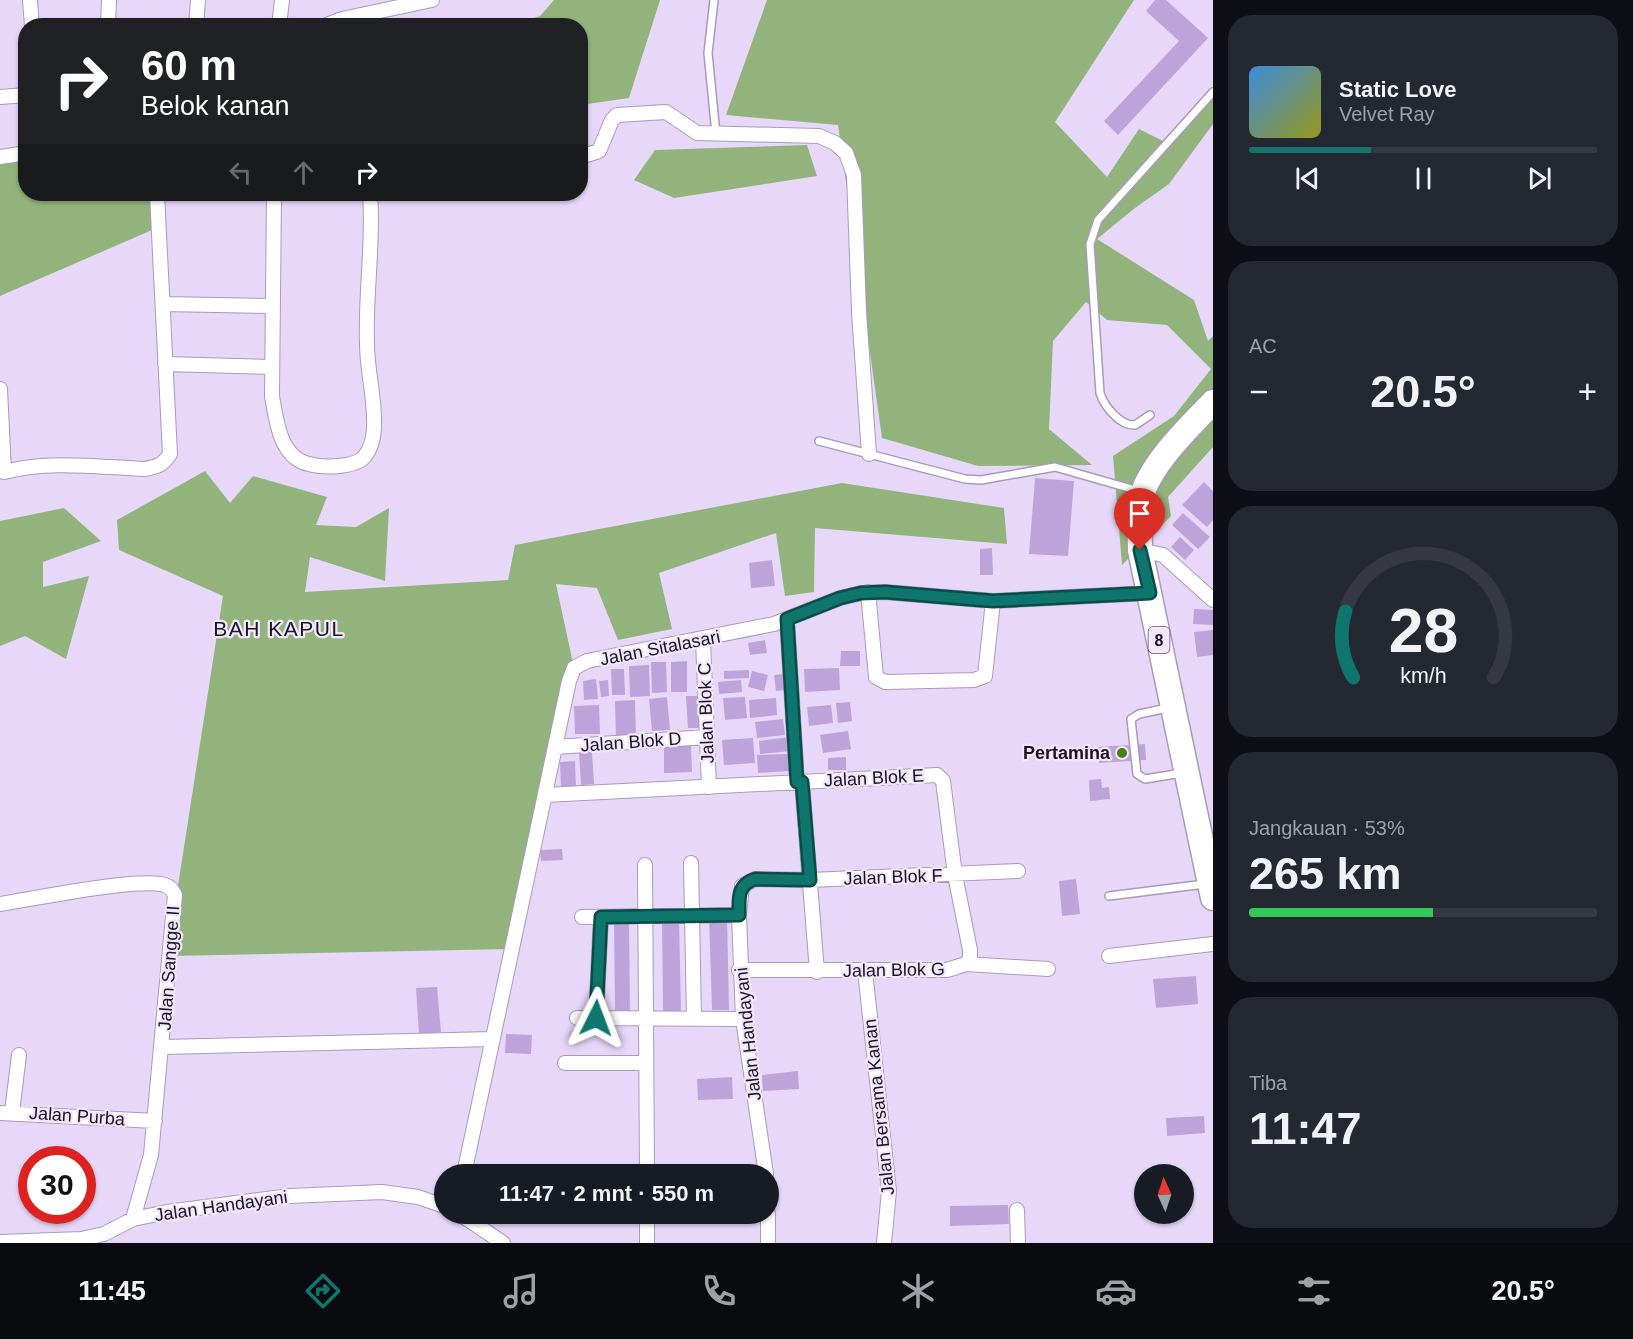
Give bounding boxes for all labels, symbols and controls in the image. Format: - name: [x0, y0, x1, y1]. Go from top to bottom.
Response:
- icon: right: [42, 42, 120, 120]
- text: 60 m: [141, 42, 237, 89]
- text: Static Love: [1339, 77, 1456, 102]
- text: Belok kanan: [141, 91, 290, 121]
- text: Velvet Ray: [1339, 103, 1435, 125]
- icon: left: [224, 156, 257, 189]
- icon: ahead: [287, 156, 320, 189]
- icon: right: [350, 156, 383, 189]
- icon: previous: [1291, 162, 1324, 195]
- icon: pause: [1407, 162, 1440, 195]
- icon: next: [1523, 162, 1556, 195]
- text: AC: [1249, 335, 1277, 357]
- text: 20.5°: [1370, 366, 1476, 417]
- text: −: [1249, 373, 1268, 410]
- text: +: [1578, 373, 1597, 410]
- pin: [1114, 488, 1165, 550]
- icon: arrive: [1123, 497, 1156, 530]
- text: 28: [1388, 597, 1458, 666]
- district label: BAH KAPUL: [213, 617, 345, 640]
- street label: Jalan Sitalasari: [598, 627, 722, 669]
- road number: 8: [1148, 627, 1170, 653]
- street label: Jalan Blok C: [694, 662, 718, 764]
- text: km/h: [1400, 665, 1446, 689]
- street label: Jalan Blok D: [580, 728, 682, 756]
- place label: Pertamina: [1023, 743, 1111, 763]
- marker: Pertamina: [1115, 746, 1129, 760]
- street label: Jalan Blok E: [824, 765, 924, 791]
- text: Jangkauan · 53%: [1249, 817, 1405, 839]
- text: 265 km: [1249, 848, 1402, 899]
- street label: Jalan Blok F: [843, 865, 943, 889]
- street label: Jalan Sangge II: [155, 905, 183, 1031]
- street label: Jalan Blok G: [843, 959, 945, 981]
- street label: Jalan Handayani: [731, 966, 765, 1102]
- position arrow: [564, 986, 628, 1050]
- street label: Jalan Bersama Kanan: [860, 1018, 898, 1196]
- text: Tiba: [1249, 1072, 1287, 1094]
- street label: Jalan Purba: [28, 1103, 127, 1129]
- text: 11:47: [1249, 1103, 1362, 1154]
- speed limit sign: 30: [18, 1146, 96, 1224]
- north arrow: [1134, 1164, 1194, 1224]
- map controls: [1134, 1164, 1194, 1224]
- text: 11:47 · 2 mnt · 550 m: [499, 1181, 714, 1206]
- street label: Jalan Handayani: [153, 1187, 289, 1225]
- icon: directions: [302, 1270, 344, 1312]
- icon: music: [500, 1270, 542, 1312]
- icon: phone: [698, 1270, 740, 1312]
- icon: climate: [897, 1270, 939, 1312]
- icon: car: [1095, 1270, 1137, 1312]
- icon: filters: [1293, 1270, 1335, 1312]
- text: 11:45: [78, 1276, 146, 1306]
- text: 20.5°: [1491, 1276, 1555, 1306]

